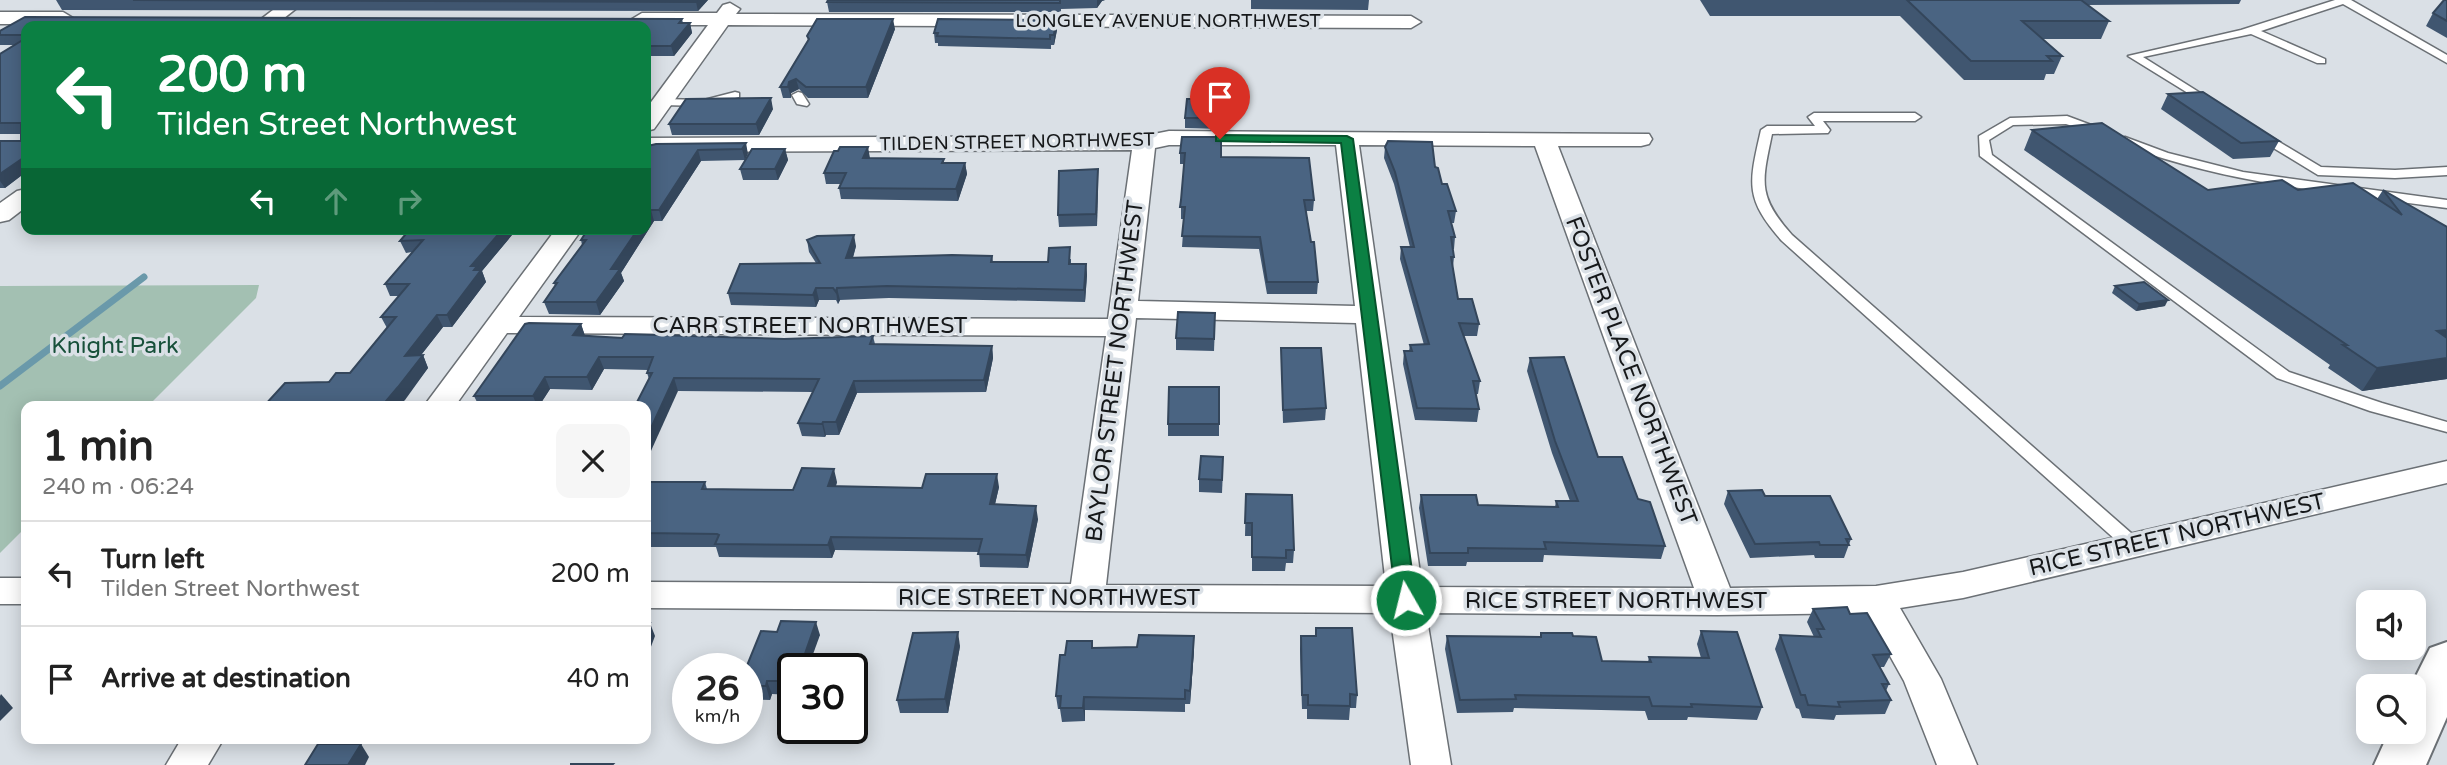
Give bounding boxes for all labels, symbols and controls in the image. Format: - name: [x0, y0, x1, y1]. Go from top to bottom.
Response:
- street label: LONGLEY AVENUE NORTHWEST: [1015, 10, 1321, 32]
- text: 200 m: [157, 46, 307, 105]
- icon: left: [42, 49, 133, 140]
- pin: [1190, 67, 1250, 139]
- icon: arrive: [1201, 78, 1239, 116]
- text: Tilden Street Northwest: [157, 106, 517, 144]
- street label: TILDEN STREET NORTHWEST: [879, 129, 1155, 155]
- icon: left: [244, 182, 282, 220]
- icon: ahead: [317, 182, 355, 220]
- icon: right: [390, 182, 428, 220]
- street label: BAYLOR STREET NORTHWEST: [1080, 199, 1150, 543]
- street label: FOSTER PLACE NORTHWEST: [1559, 213, 1703, 529]
- street label: CARR STREET NORTHWEST: [652, 312, 968, 340]
- park label: Knight Park: [51, 332, 179, 360]
- text: 1 min: [42, 421, 154, 472]
- button: close: [556, 424, 630, 498]
- text: 240 m · 06:24: [42, 473, 194, 501]
- street label: RICE STREET NORTHWEST: [2026, 487, 2328, 583]
- text: Turn left: [101, 544, 204, 575]
- icon: left: [42, 555, 80, 593]
- text: 200 m: [550, 558, 630, 589]
- position arrow: [1369, 563, 1443, 637]
- text: Tilden Street Northwest: [101, 575, 360, 603]
- street label: RICE STREET NORTHWEST: [898, 584, 1200, 612]
- street label: RICE STREET NORTHWEST: [1465, 587, 1767, 615]
- map controls: [2356, 590, 2426, 744]
- button: sound: [2356, 590, 2426, 660]
- speed limit sign: 30: [777, 653, 868, 744]
- icon: arrive: [42, 660, 80, 698]
- text: Arrive at destination: [101, 663, 351, 694]
- text: 40 m: [567, 663, 630, 694]
- text: 26: [696, 668, 739, 710]
- button: search: [2356, 674, 2426, 744]
- text: km/h: [695, 705, 740, 727]

